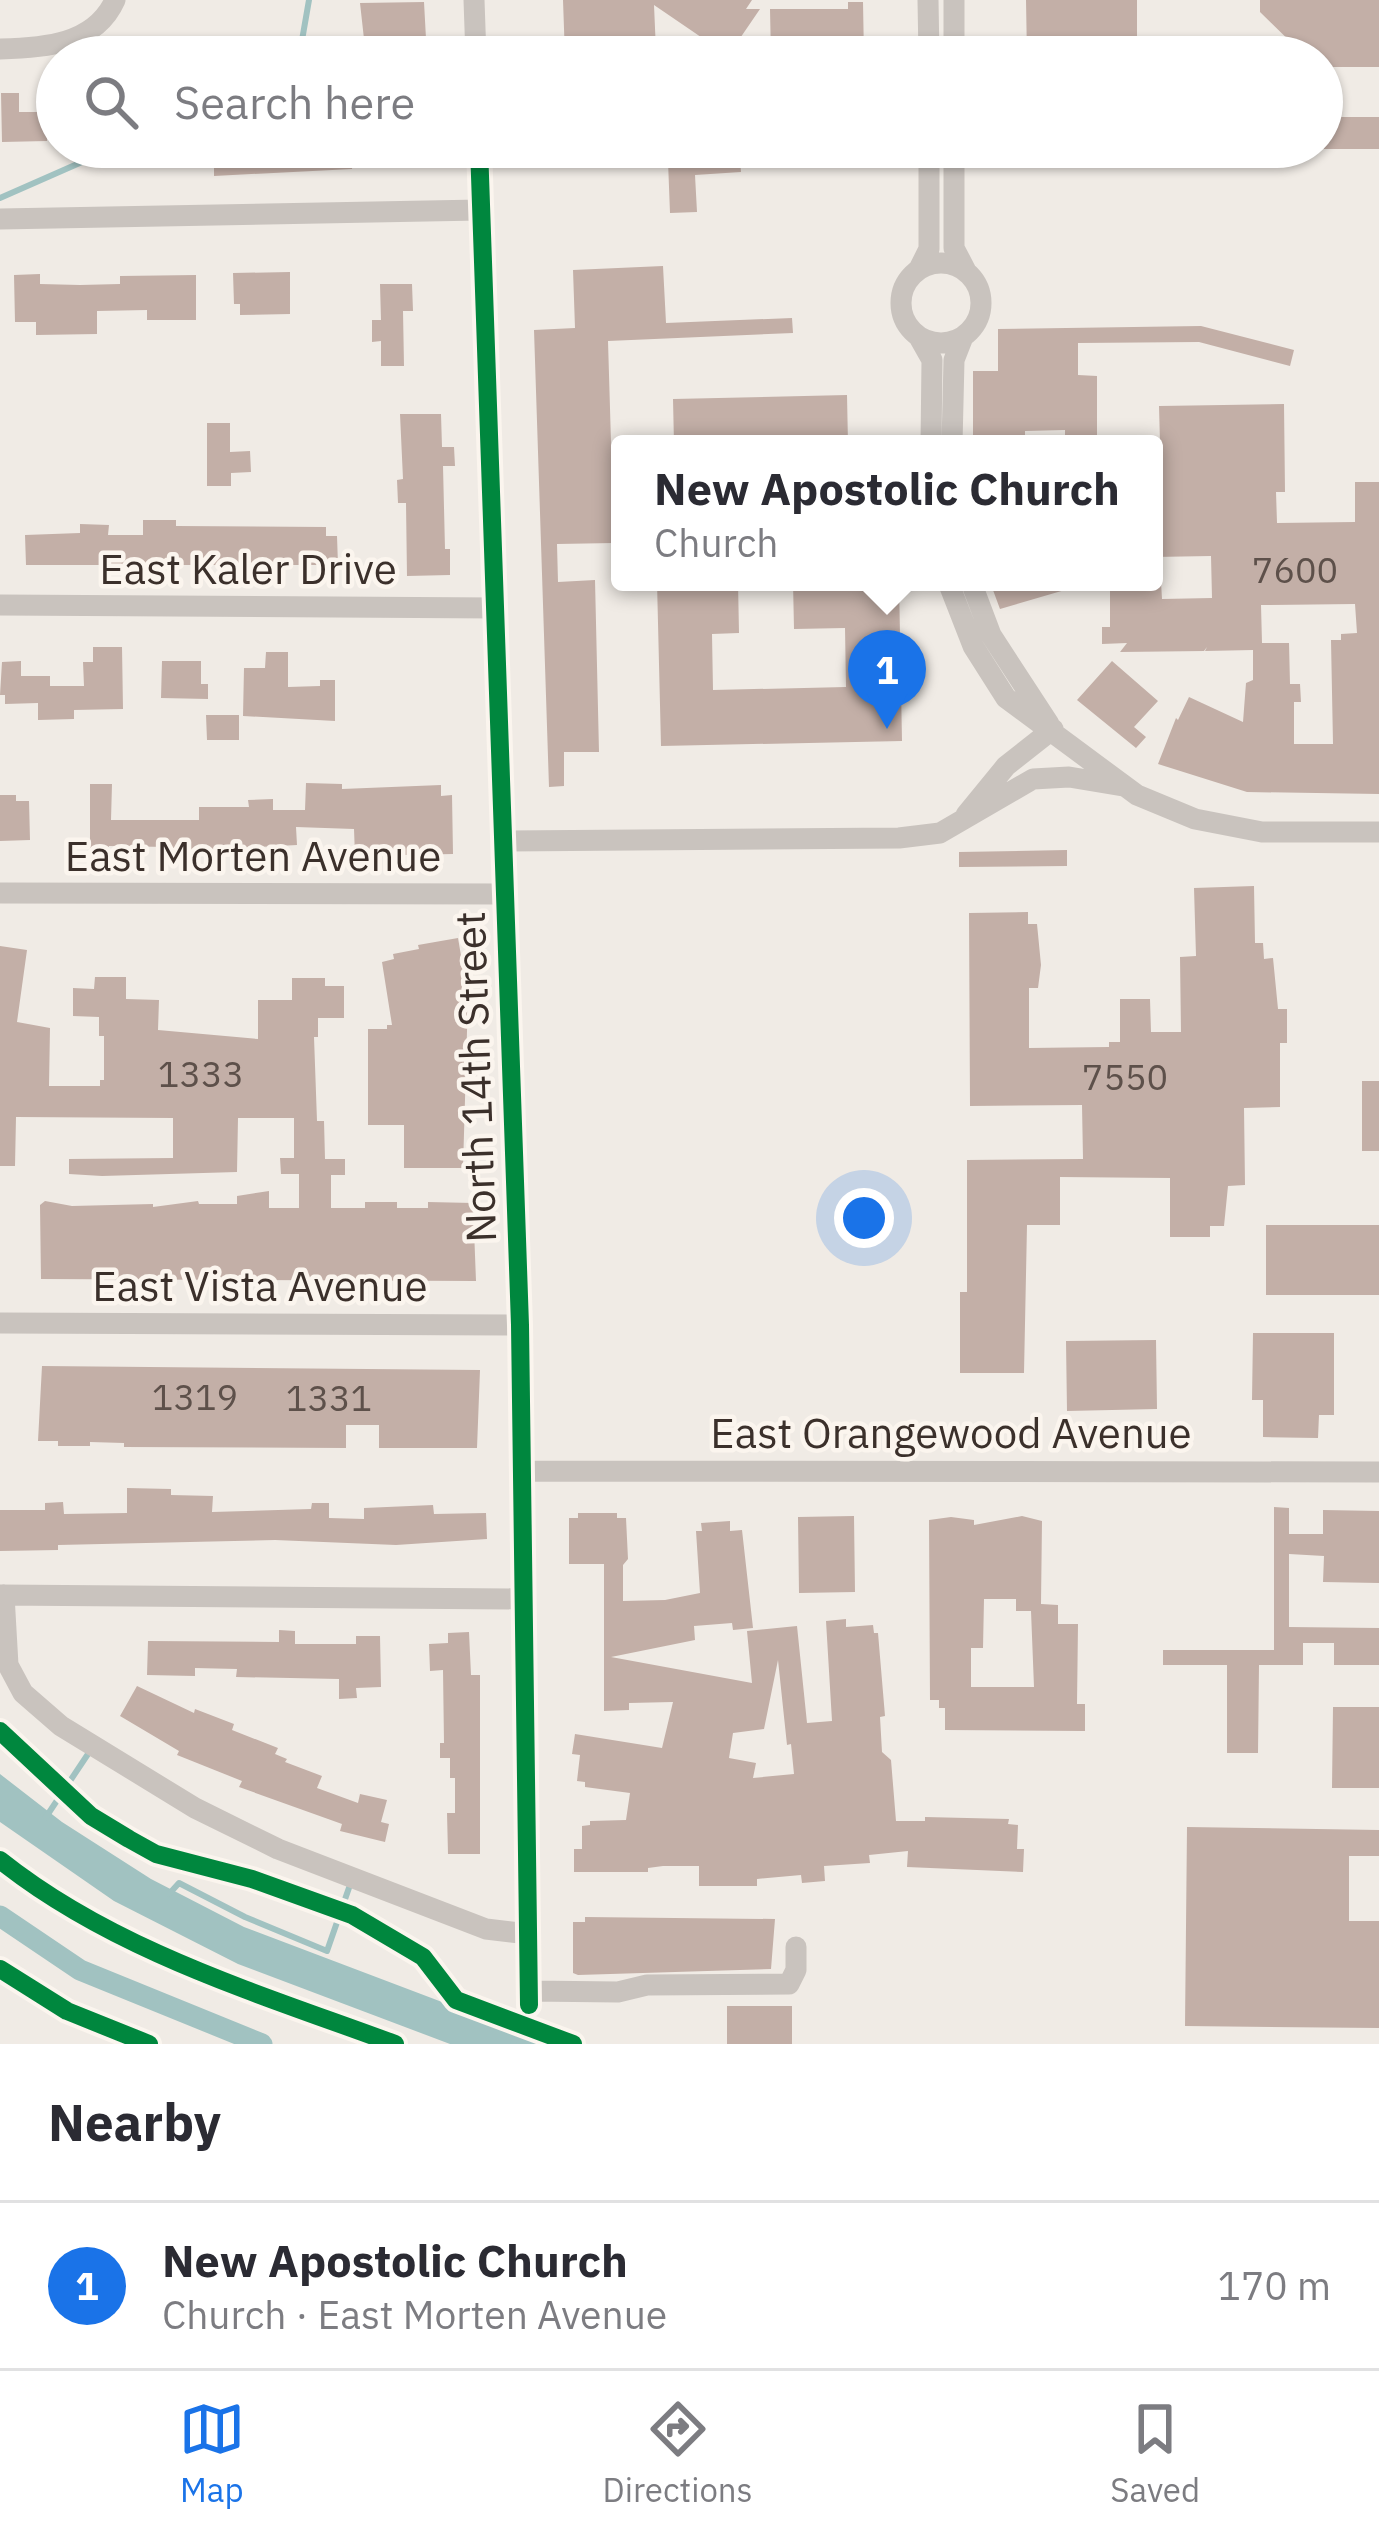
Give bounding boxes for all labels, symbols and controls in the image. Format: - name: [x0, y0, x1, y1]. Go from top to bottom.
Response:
- search box: [36, 36, 1343, 168]
- icon: search: [78, 69, 144, 135]
- text: Search here: [174, 73, 415, 131]
- popup: [611, 435, 1163, 591]
- text: New Apostolic Church: [654, 459, 1120, 517]
- text: Church: [654, 517, 779, 568]
- street label: East Kaler Drive: [99, 541, 397, 596]
- house number: 7600: [1252, 546, 1338, 593]
- pin: 1: [848, 630, 926, 729]
- street label: East Morten Avenue: [65, 828, 441, 883]
- street label: North 14th Street: [442, 910, 508, 1244]
- house number: 1333: [158, 1050, 244, 1097]
- house number: 7550: [1082, 1053, 1168, 1100]
- your location: [834, 1188, 894, 1248]
- street label: East Vista Avenue: [92, 1258, 428, 1313]
- house number: 1319: [152, 1373, 238, 1420]
- house number: 1331: [286, 1374, 372, 1421]
- street label: East Orangewood Avenue: [710, 1405, 1192, 1460]
- text: Nearby: [48, 2089, 221, 2155]
- text: New Apostolic Church: [162, 2231, 628, 2289]
- text: 1: [75, 2260, 99, 2311]
- text: 170 m: [1218, 2260, 1331, 2311]
- text: Church · East Morten Avenue: [162, 2289, 667, 2340]
- tab: Map: [179, 2396, 245, 2511]
- tab: Directions: [603, 2396, 753, 2511]
- tab: Saved: [1110, 2396, 1200, 2511]

